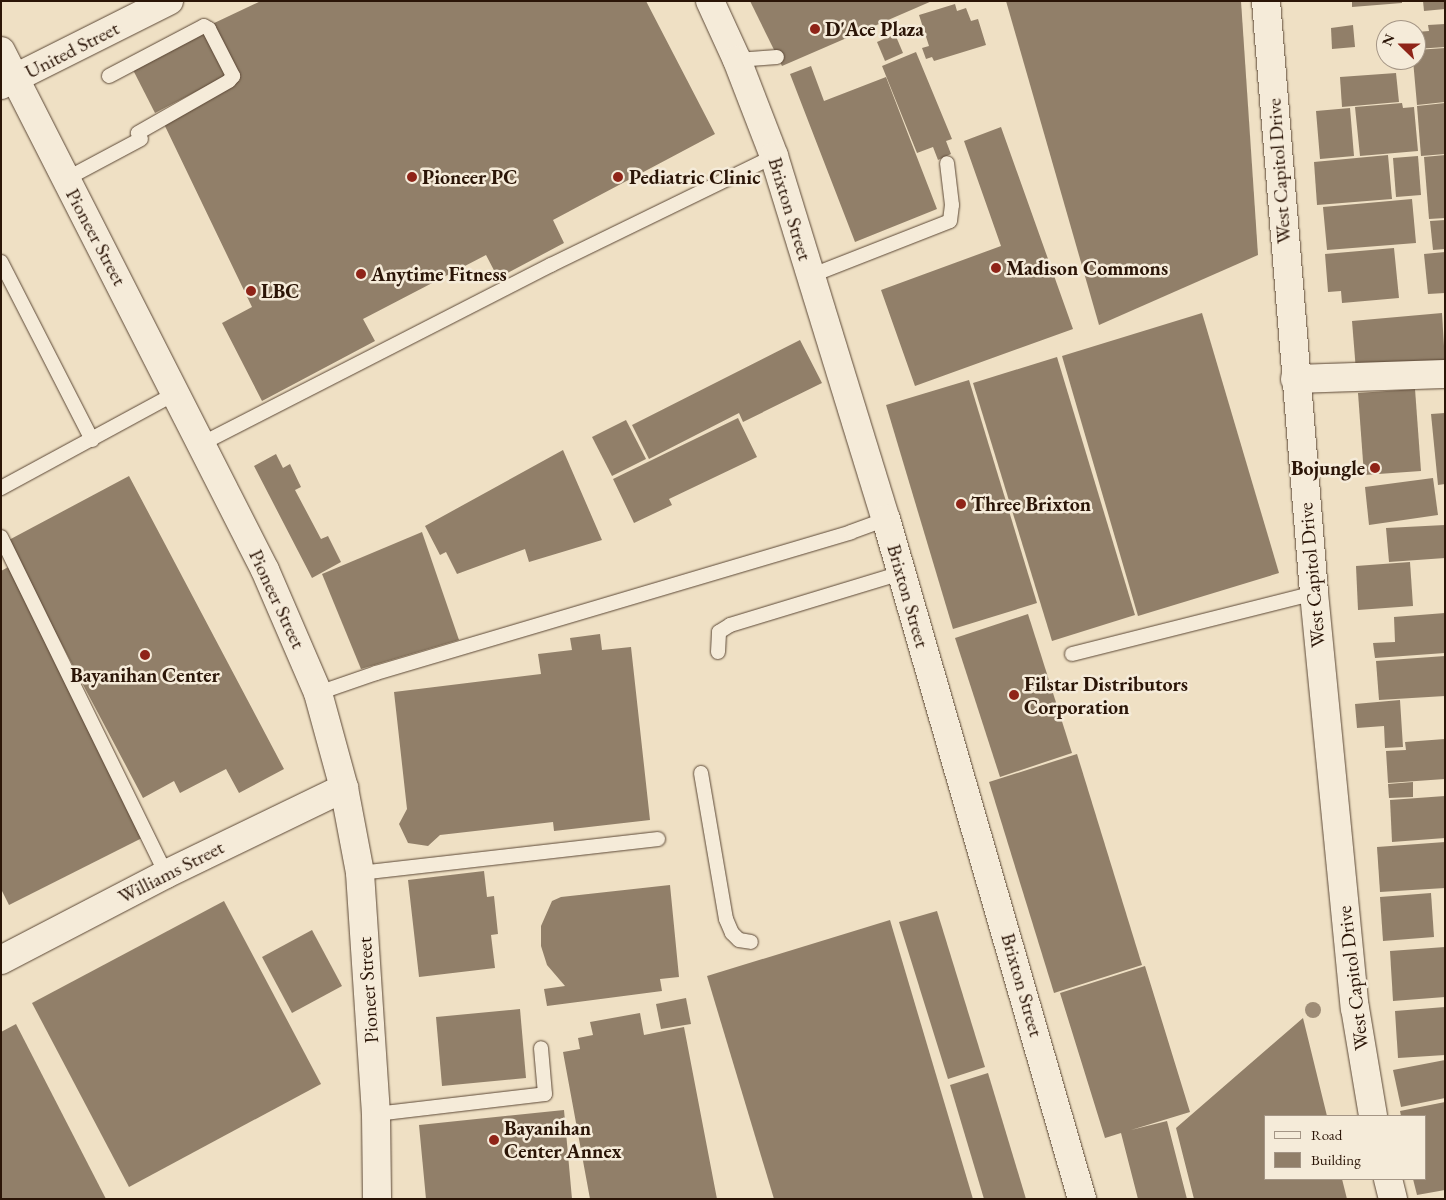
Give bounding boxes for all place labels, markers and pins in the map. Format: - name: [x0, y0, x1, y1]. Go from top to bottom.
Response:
- place label: D'Ace Plaza: [825, 17, 924, 41]
- marker: D'Ace Plaza: [809, 23, 821, 35]
- place label: Pioneer PC: [422, 165, 517, 189]
- place label: Pediatric Clinic: [629, 165, 760, 189]
- marker: Pediatric Clinic: [611, 170, 625, 184]
- marker: Pioneer PC: [406, 171, 418, 183]
- place label: Madison Commons: [1006, 256, 1168, 280]
- place label: Anytime Fitness: [371, 262, 507, 286]
- marker: Madison Commons: [990, 262, 1002, 274]
- marker: Anytime Fitness: [355, 268, 367, 280]
- place label: LBC: [261, 279, 299, 303]
- marker: LBC: [245, 285, 257, 297]
- place label: Bojungle: [1291, 456, 1365, 480]
- marker: Bojungle: [1369, 462, 1381, 474]
- place label: Three Brixton: [971, 492, 1091, 516]
- marker: Three Brixton: [955, 498, 967, 510]
- marker: Bayanihan Center: [139, 649, 151, 661]
- place label: Bayanihan Center: [70, 663, 220, 687]
- place label: Filstar Distributors Corporation: [1024, 672, 1188, 719]
- marker: Filstar Distributors Corporation: [1008, 689, 1020, 701]
- place label: Bayanihan Center Annex: [504, 1116, 622, 1163]
- marker: Bayanihan Center Annex: [488, 1134, 500, 1146]

